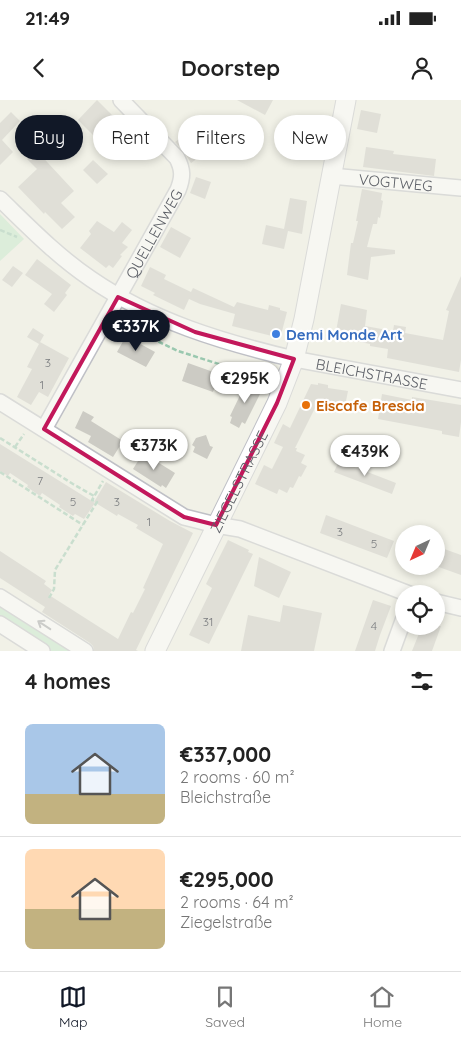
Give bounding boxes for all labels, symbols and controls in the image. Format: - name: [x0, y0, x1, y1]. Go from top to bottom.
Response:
- text: 21:49: [25, 6, 70, 30]
- icon: back: [25, 54, 53, 82]
- text: Doorstep: [181, 54, 280, 82]
- icon: person: [408, 54, 436, 82]
- chip: Buy: [15, 115, 83, 160]
- chip: Rent: [93, 115, 168, 160]
- chip: Filters: [178, 115, 264, 160]
- chip: New: [274, 115, 346, 160]
- street label: VOGTWEG: [358, 169, 433, 195]
- street label: QUELLENWEG: [121, 185, 186, 282]
- pin: €337K: [101, 310, 171, 352]
- text: €337K: [113, 316, 159, 336]
- place label: Demi Monde Art: [286, 325, 403, 344]
- marker: Demi Monde Art: [270, 328, 282, 340]
- street label: BLEICHSTRASSE: [314, 354, 429, 393]
- house number: 3: [45, 355, 51, 370]
- pin: €295K: [210, 362, 280, 404]
- text: €295K: [221, 368, 269, 388]
- house number: 1: [40, 377, 44, 392]
- place label: Eiscafe Brescia: [316, 396, 425, 415]
- marker: Eiscafe Brescia: [300, 399, 312, 411]
- street label: ZIEGELSTRASSE: [205, 427, 272, 536]
- pin: €373K: [119, 428, 189, 471]
- pin: €439K: [330, 434, 400, 477]
- text: €373K: [131, 435, 177, 455]
- text: €439K: [341, 441, 389, 461]
- house number: 7: [37, 473, 43, 488]
- house number: 5: [70, 494, 76, 509]
- house number: 3: [114, 494, 120, 509]
- house number: 1: [147, 514, 151, 529]
- house number: 3: [337, 524, 343, 539]
- north arrow: [395, 525, 445, 575]
- map controls: [395, 525, 445, 635]
- house number: 5: [371, 536, 377, 551]
- button: locate: [395, 585, 445, 635]
- house number: 31: [203, 614, 213, 629]
- house number: 4: [371, 618, 377, 633]
- one-way arrow: [37, 619, 51, 629]
- icon: filters: [408, 667, 436, 695]
- text: 4 homes: [25, 668, 111, 694]
- text: €337,000: [180, 741, 271, 767]
- icon: home: [65, 744, 125, 804]
- text: 2 rooms · 60 m²: [180, 767, 294, 787]
- text: Bleichstraße: [180, 787, 271, 807]
- text: €295,000: [180, 866, 274, 892]
- icon: home: [65, 869, 125, 929]
- text: 2 rooms · 64 m²: [180, 892, 294, 912]
- text: Ziegelstraße: [180, 912, 272, 932]
- tab: Map: [59, 983, 87, 1031]
- tab: Saved: [205, 983, 245, 1031]
- tab: Home: [363, 983, 402, 1031]

